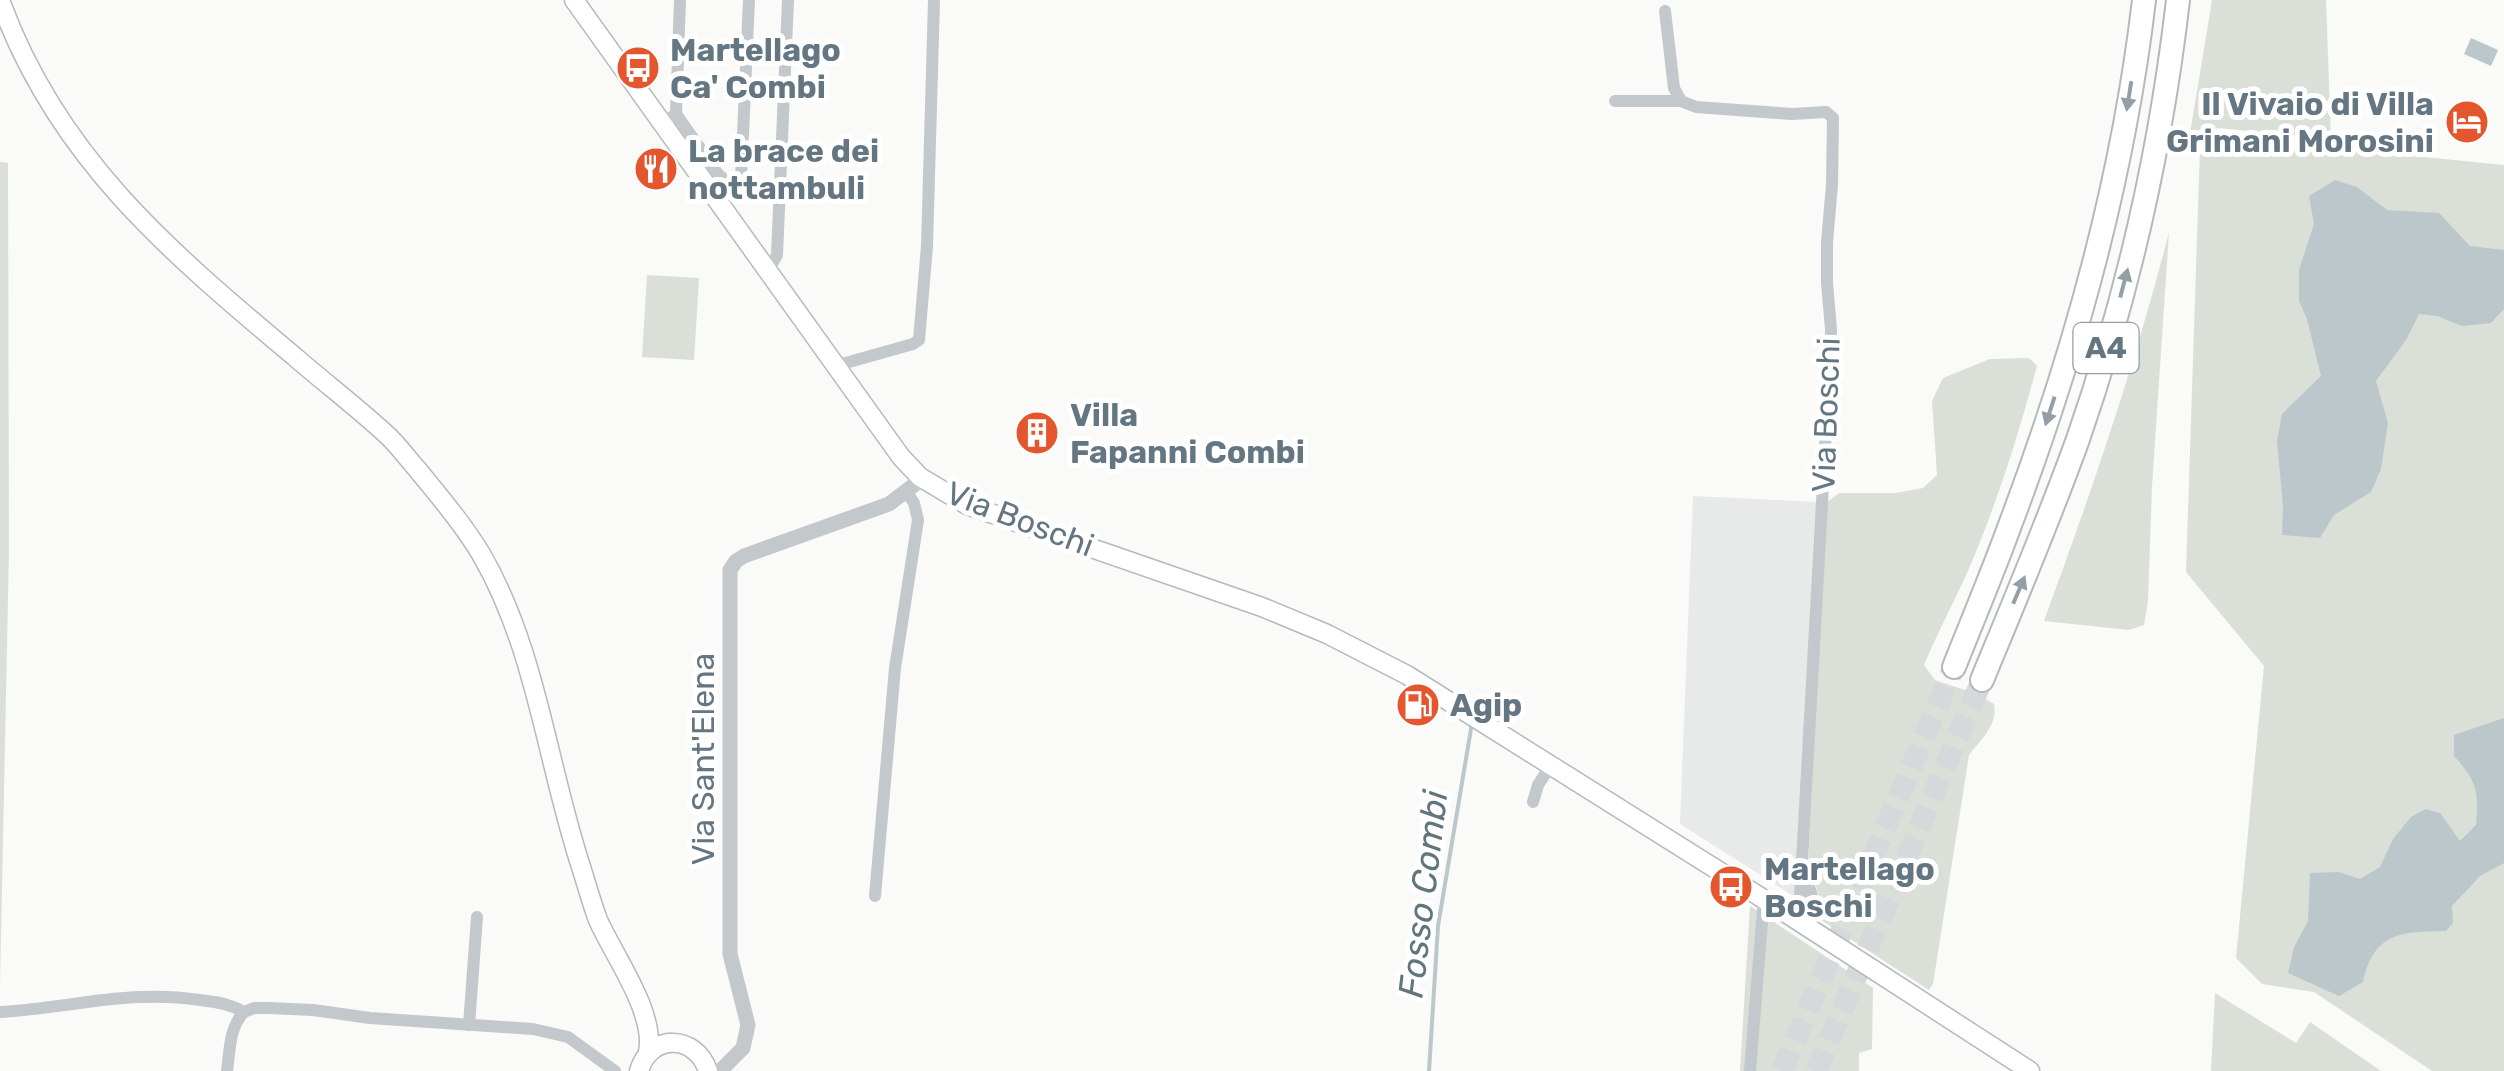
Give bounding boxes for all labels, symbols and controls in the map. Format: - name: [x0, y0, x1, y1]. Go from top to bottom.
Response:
- place label: Martellago Ca' Combi: [670, 31, 841, 106]
- bus stop icon: Martellago Ca' Combi: [615, 45, 661, 91]
- one-way arrow: [2121, 81, 2137, 113]
- place label: Il Vivaio di Villa Grimani Morosini: [2166, 85, 2434, 160]
- hotel icon: Il Vivaio di Villa Grimani Morosini: [2444, 99, 2490, 145]
- place label: La brace dei nottambuli: [688, 132, 879, 207]
- restaurant icon: La brace dei nottambuli: [633, 146, 679, 192]
- one-way arrow: [2117, 267, 2133, 298]
- road number: A4: [2074, 323, 2138, 373]
- street label: Via Boschi: [1804, 337, 1848, 493]
- place label: Villa Fapanni Combi: [1070, 396, 1305, 471]
- one-way arrow: [2042, 396, 2057, 427]
- building icon: Villa Fapanni Combi: [1014, 410, 1060, 456]
- street label: Via Boschi: [941, 473, 1099, 565]
- one-way arrow: [2012, 575, 2028, 605]
- street label: Via Sant'Elena: [684, 653, 722, 865]
- fuel station icon: Agip: [1395, 682, 1441, 728]
- place label: Agip: [1450, 686, 1522, 724]
- water label: Fosso Combi: [1389, 787, 1457, 1000]
- place label: Martellago Boschi: [1764, 850, 1935, 925]
- bus stop icon: Martellago Boschi: [1708, 864, 1754, 910]

